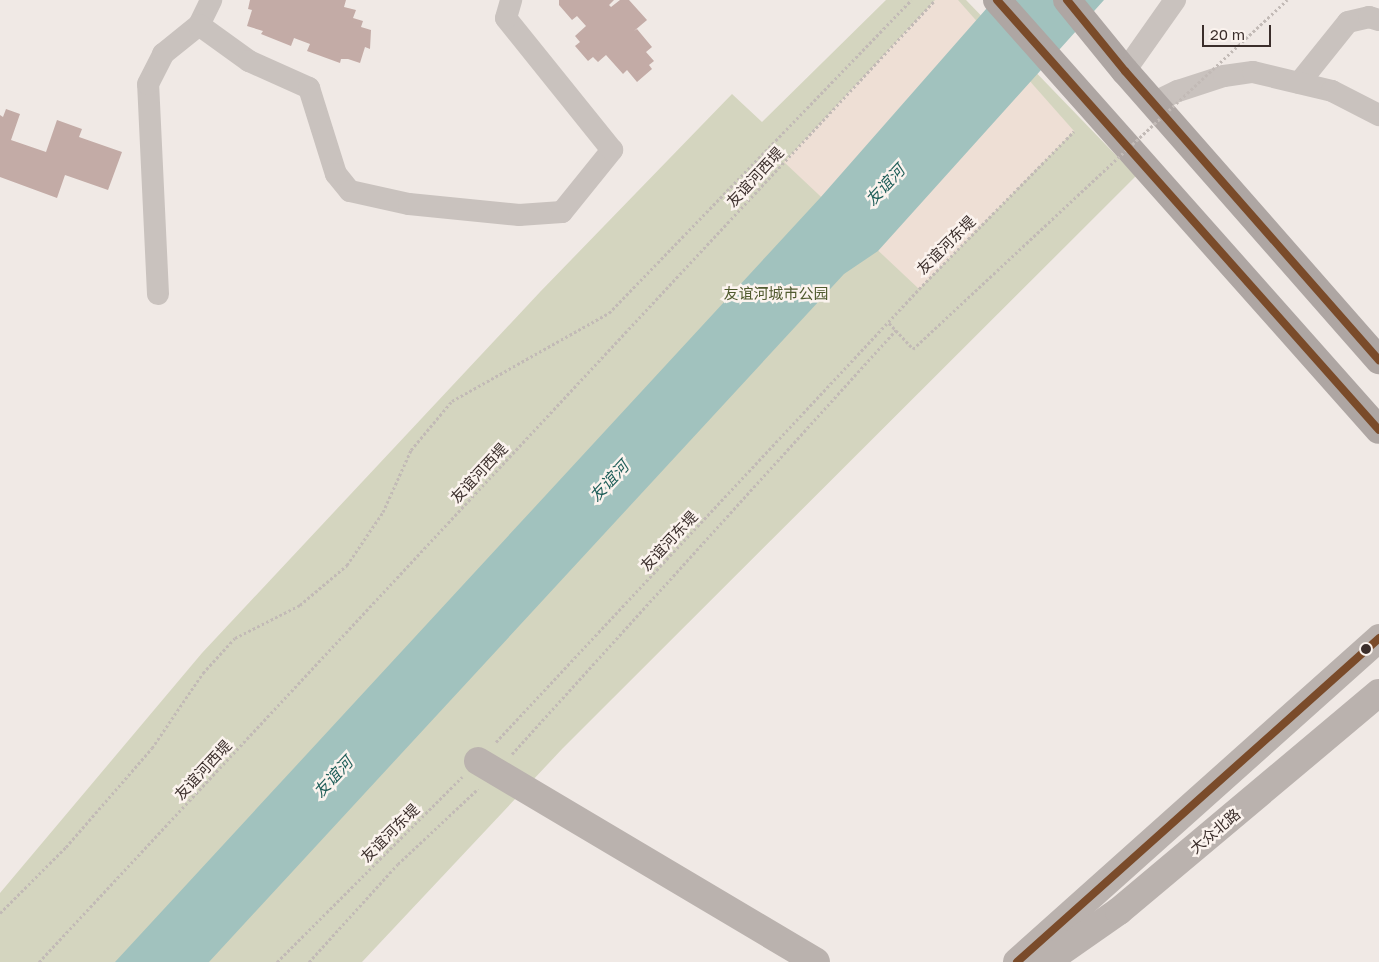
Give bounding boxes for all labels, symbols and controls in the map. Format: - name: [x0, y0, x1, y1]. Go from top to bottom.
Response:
- scale bar: [1204, 15, 1273, 47]
- text: 20 m: [1210, 25, 1245, 43]
- street label: 友谊河西堤: [723, 143, 787, 211]
- water label: 友谊河: [862, 161, 908, 209]
- street label: 友谊河东堤: [913, 212, 979, 278]
- park label: 友谊河城市公园: [724, 285, 828, 303]
- street label: 友谊河西堤: [447, 439, 511, 507]
- water label: 友谊河: [586, 457, 632, 505]
- street label: 友谊河东堤: [637, 507, 701, 575]
- unlabelled marker: [1361, 644, 1371, 654]
- street label: 友谊河西堤: [171, 736, 235, 804]
- water label: 友谊河: [310, 753, 356, 801]
- street label: 友谊河东堤: [357, 800, 423, 866]
- street label: 大众北路: [1186, 805, 1244, 857]

